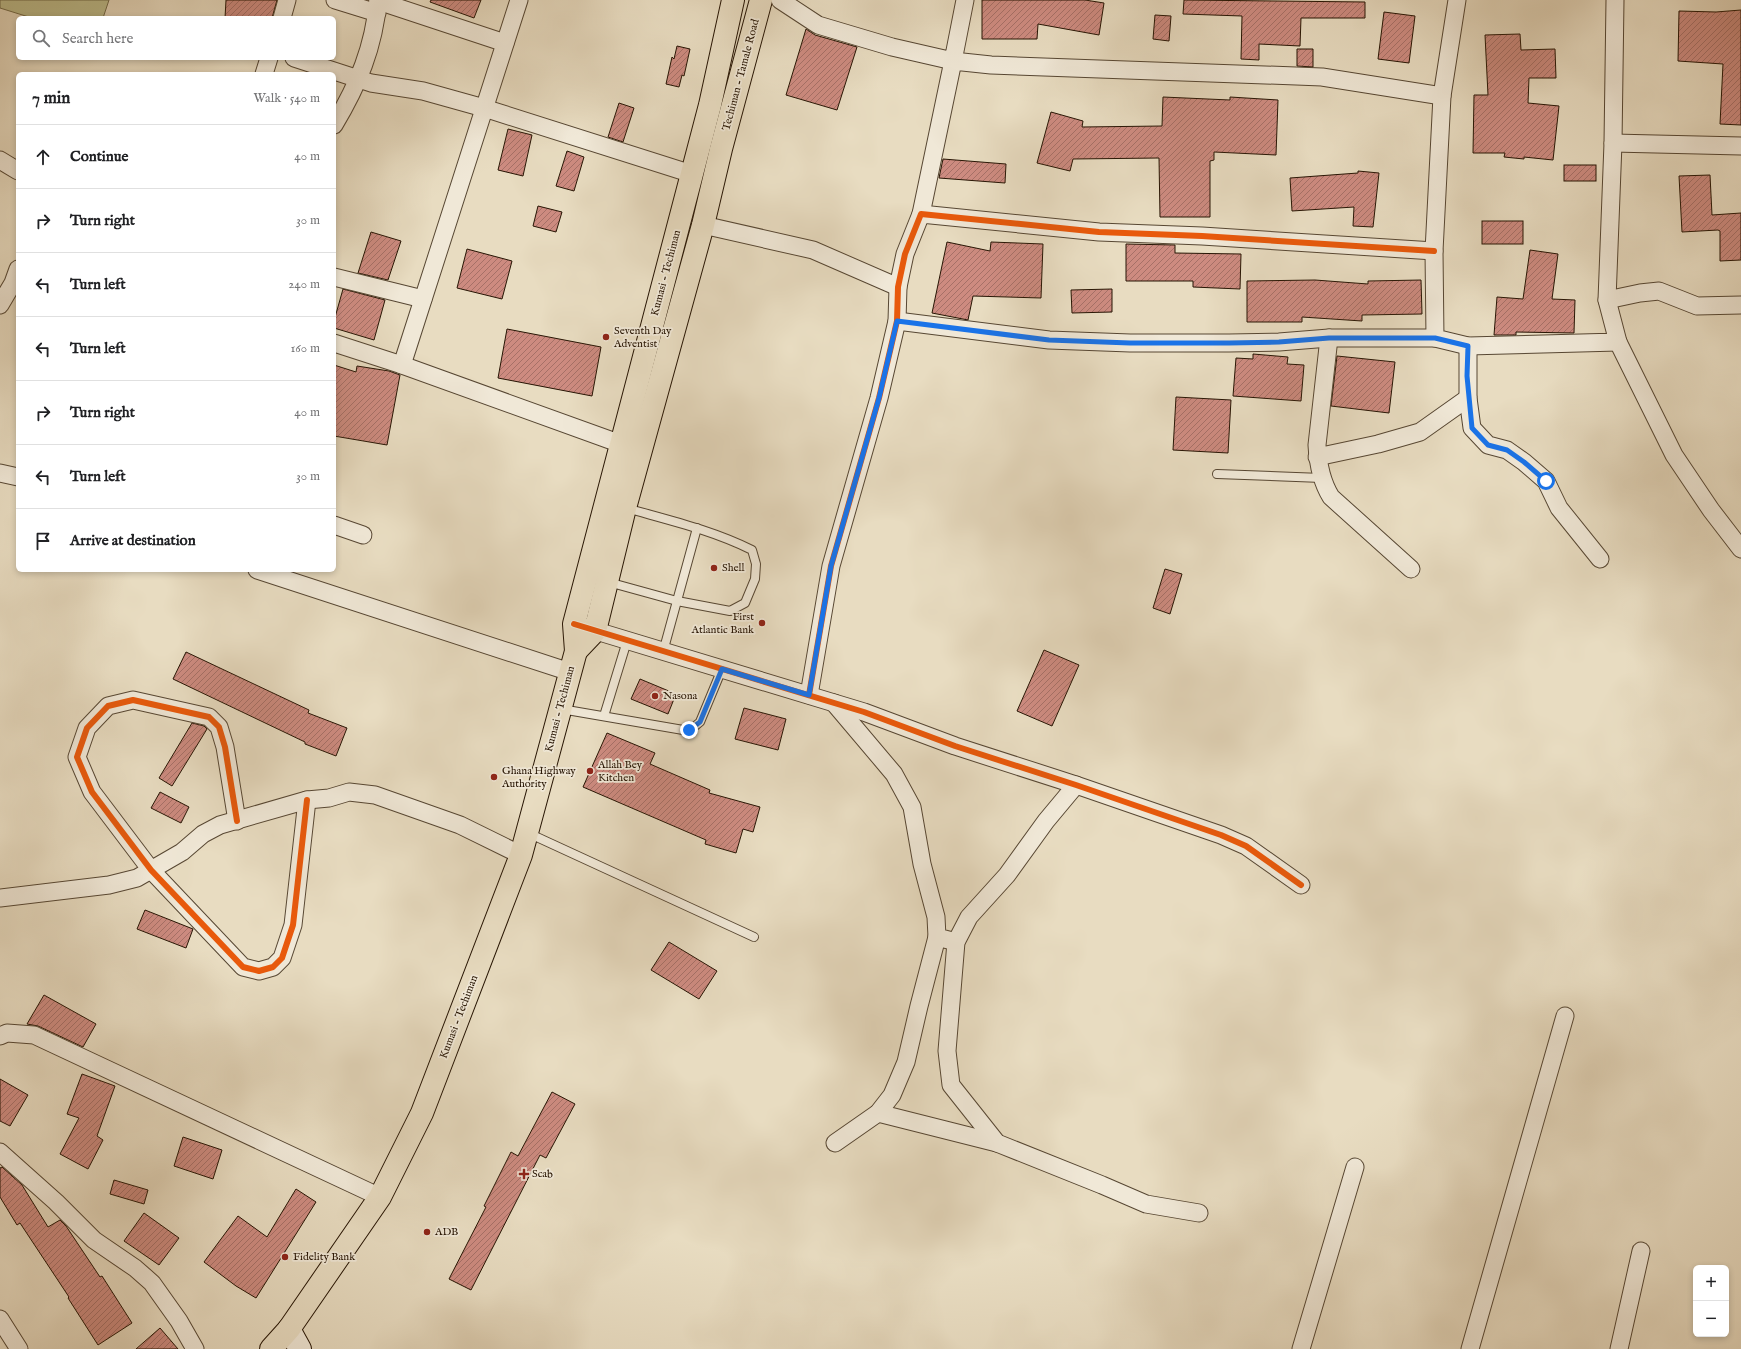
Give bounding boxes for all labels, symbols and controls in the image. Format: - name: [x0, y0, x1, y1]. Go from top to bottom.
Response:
- search box: [16, 16, 336, 60]
- street label: Techiman - Tamale Road: [719, 17, 763, 132]
- icon: search: [30, 27, 52, 49]
- text: Search here: [62, 29, 133, 48]
- text: 7 min: [32, 88, 70, 109]
- text: Walk · 540 m: [253, 90, 320, 107]
- icon: ahead: [32, 146, 54, 168]
- text: Continue: [70, 147, 128, 166]
- text: 40 m: [294, 148, 320, 165]
- icon: right: [32, 210, 54, 232]
- text: Turn right: [70, 211, 135, 230]
- text: 30 m: [296, 212, 320, 229]
- street label: Kumasi - Techiman: [648, 228, 684, 317]
- icon: left: [32, 274, 54, 296]
- text: Turn left: [70, 275, 126, 294]
- text: 240 m: [288, 276, 320, 293]
- place label: Seventh Day Adventist: [613, 324, 672, 351]
- marker: Seventh Day Adventist: [601, 332, 611, 342]
- icon: left: [32, 338, 54, 360]
- text: Turn left: [70, 339, 126, 358]
- text: 160 m: [290, 340, 320, 357]
- icon: right: [32, 402, 54, 424]
- text: Turn right: [70, 403, 135, 422]
- text: 40 m: [294, 404, 320, 421]
- icon: left: [32, 466, 54, 488]
- text: Turn left: [70, 467, 126, 486]
- text: 30 m: [296, 468, 320, 485]
- route start: [1537, 472, 1555, 490]
- icon: arrive: [32, 530, 54, 552]
- text: Arrive at destination: [70, 531, 196, 550]
- place label: Shell: [722, 561, 745, 575]
- marker: Shell: [709, 563, 719, 573]
- place label: First Atlantic Bank: [691, 610, 754, 637]
- marker: First Atlantic Bank: [757, 618, 767, 628]
- street label: Kumasi - Techiman: [542, 664, 578, 753]
- place label: Nasona: [663, 689, 698, 703]
- marker: Nasona: [650, 691, 660, 701]
- route end: [680, 721, 698, 739]
- place label: Allah Bey Kitchen: [597, 758, 643, 785]
- place label: Ghana Highway Authority: [501, 764, 576, 791]
- marker: Allah Bey Kitchen: [585, 766, 595, 776]
- marker: Ghana Highway Authority: [489, 772, 499, 782]
- street label: Kumasi - Techiman: [437, 973, 481, 1061]
- place label: Scab: [532, 1167, 553, 1181]
- marker: Scab: [519, 1169, 529, 1179]
- place label: ADB: [434, 1225, 458, 1239]
- marker: ADB: [422, 1227, 432, 1237]
- place label: Fidelity Bank: [293, 1250, 355, 1264]
- marker: Fidelity Bank: [280, 1252, 290, 1262]
- map controls: [1693, 1265, 1729, 1337]
- button: +: [1693, 1265, 1729, 1301]
- button: −: [1693, 1301, 1729, 1337]

